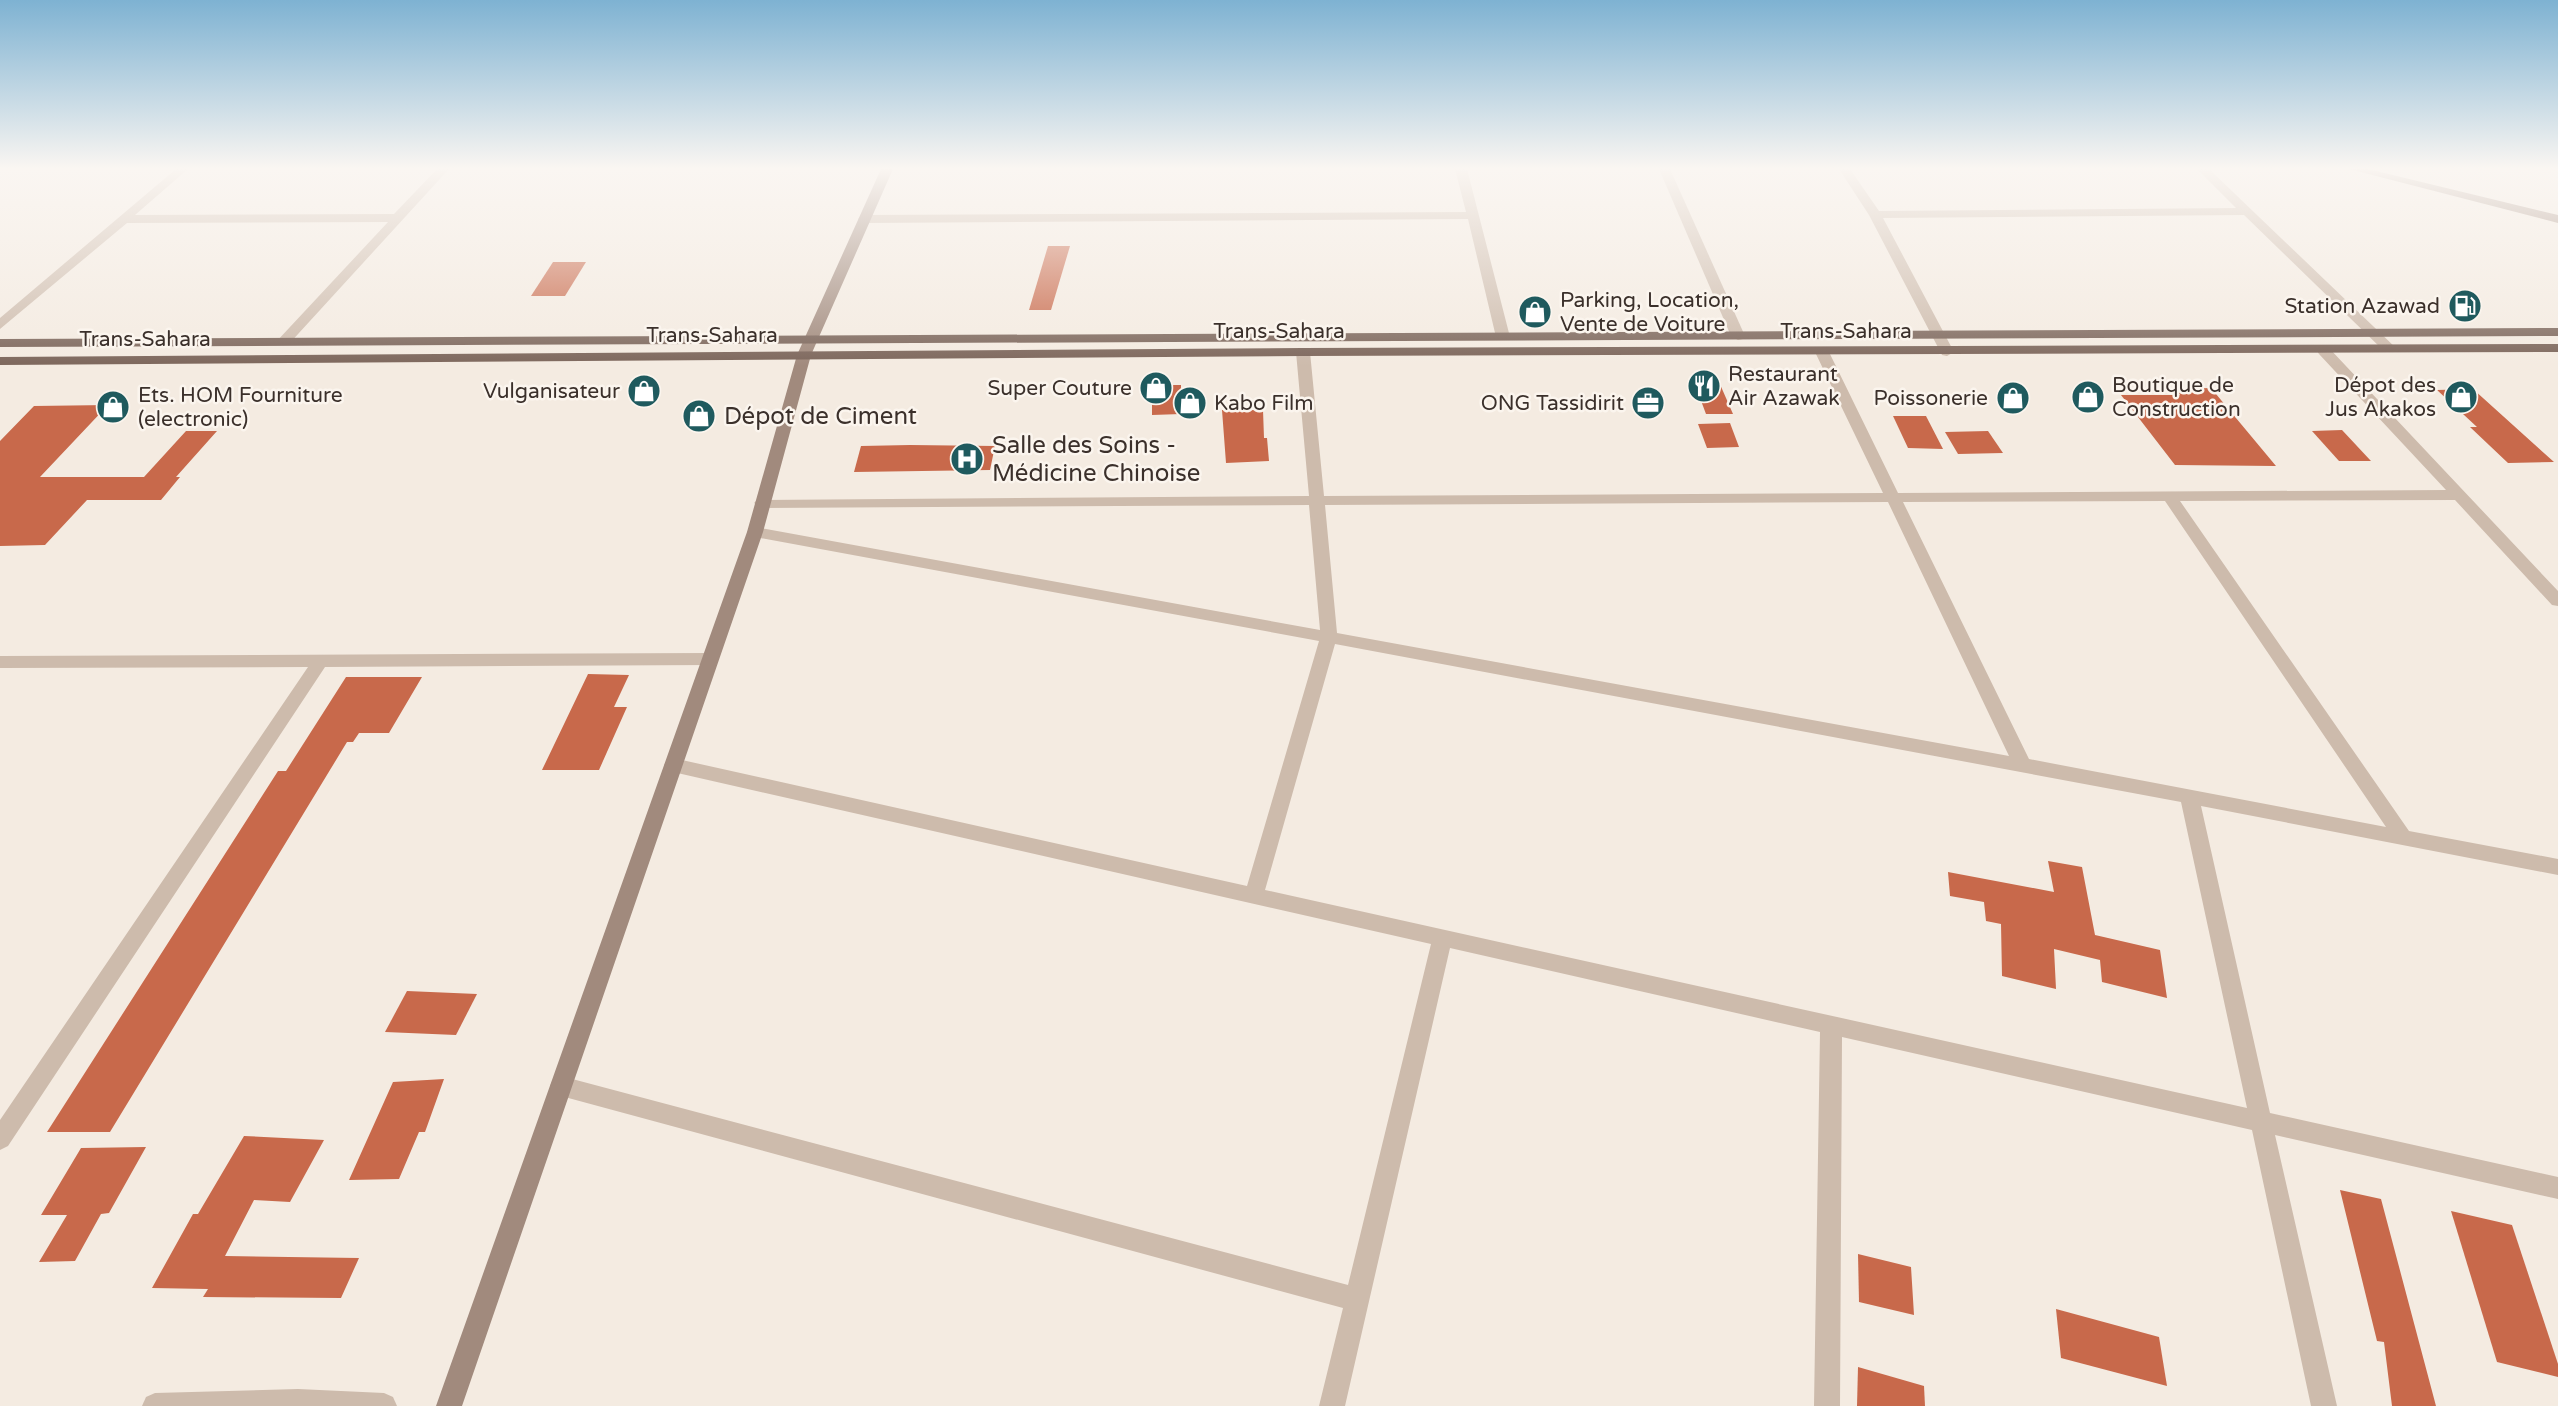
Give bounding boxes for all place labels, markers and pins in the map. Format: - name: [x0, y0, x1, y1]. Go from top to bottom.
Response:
- fuel station icon: Station Azawad: [2446, 287, 2484, 325]
- place label: Parking, Location, Vente de Voiture: [1560, 288, 1739, 337]
- shop icon: Parking, Location, Vente de Voiture: [1516, 293, 1554, 331]
- place label: Station Azawad: [2284, 294, 2440, 319]
- place label: Restaurant Air Azawak: [1728, 362, 1840, 411]
- restaurant icon: Restaurant Air Azawak: [1685, 367, 1723, 405]
- shop icon: Super Couture: [1137, 369, 1175, 407]
- shop icon: Vulganisateur: [625, 372, 663, 410]
- place label: Boutique de Construction: [2112, 373, 2241, 422]
- place label: Dépot des Jus Akakos: [2325, 373, 2436, 422]
- place label: Super Couture: [988, 376, 1132, 401]
- shop icon: Boutique de Construction: [2069, 378, 2107, 416]
- shop icon: Dépot des Jus Akakos: [2442, 378, 2480, 416]
- place label: Vulganisateur: [483, 379, 620, 404]
- shop icon: Poissonerie: [1994, 379, 2032, 417]
- place label: Ets. HOM Fourniture (electronic): [138, 383, 343, 432]
- shop icon: Kabo Film: [1171, 384, 1209, 422]
- office icon: ONG Tassidirit: [1629, 384, 1667, 422]
- place label: Poissonerie: [1873, 386, 1988, 411]
- shop icon: Ets. HOM Fourniture (electronic): [94, 388, 132, 426]
- place label: Kabo Film: [1214, 391, 1314, 416]
- place label: ONG Tassidirit: [1481, 391, 1624, 416]
- shop icon: Dépot de Ciment: [680, 397, 718, 435]
- place label: Dépot de Ciment: [724, 402, 917, 431]
- place label: Salle des Soins - Médicine Chinoise: [992, 431, 1200, 488]
- hospital icon: Salle des Soins - Médicine Chinoise: [948, 440, 986, 478]

